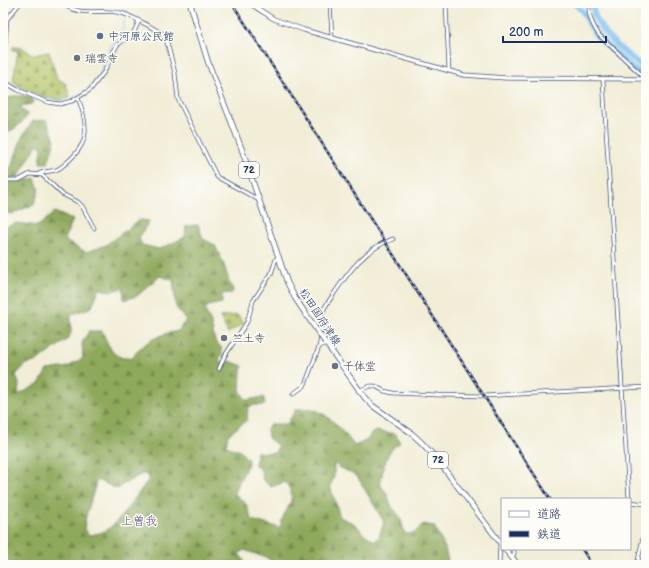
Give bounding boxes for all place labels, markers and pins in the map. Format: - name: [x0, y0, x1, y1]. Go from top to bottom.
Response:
- place label: 中河原公民館: [108, 30, 174, 43]
- marker: 中河原公民館: [95, 31, 105, 41]
- place label: 瑞雲寺: [85, 52, 118, 65]
- marker: 瑞雲寺: [72, 53, 82, 63]
- place label: 竺土寺: [232, 332, 265, 345]
- marker: 竺土寺: [219, 333, 229, 343]
- place label: 千体堂: [343, 360, 376, 373]
- marker: 千体堂: [330, 361, 340, 371]

